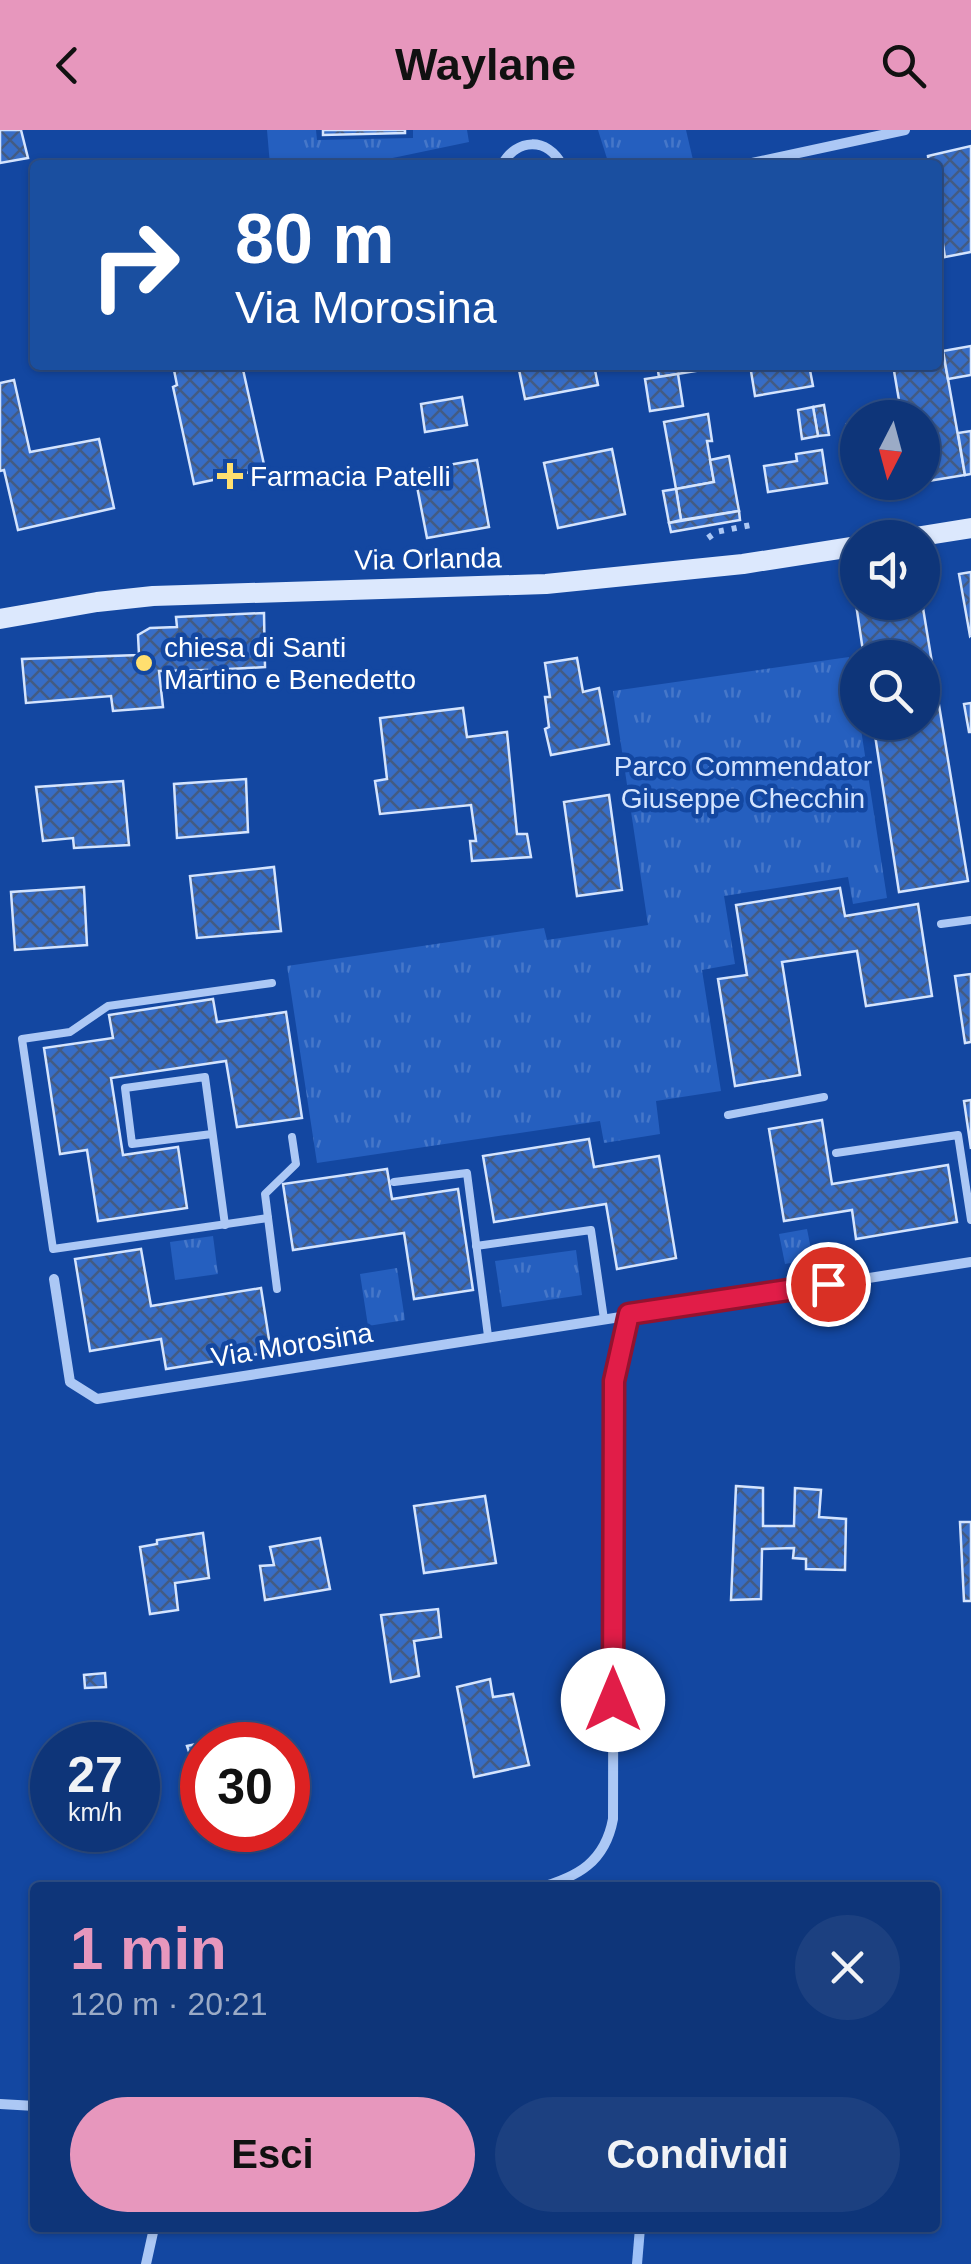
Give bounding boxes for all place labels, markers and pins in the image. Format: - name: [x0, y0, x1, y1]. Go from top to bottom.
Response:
- place label: Farmacia Patelli: [250, 461, 451, 492]
- marker: Farmacia Patelli: [219, 465, 241, 487]
- place label: chiesa di Santi Martino e Benedetto: [164, 632, 416, 695]
- marker: chiesa di Santi Martino e Benedetto: [133, 652, 155, 674]
- pin: [786, 1242, 871, 1327]

